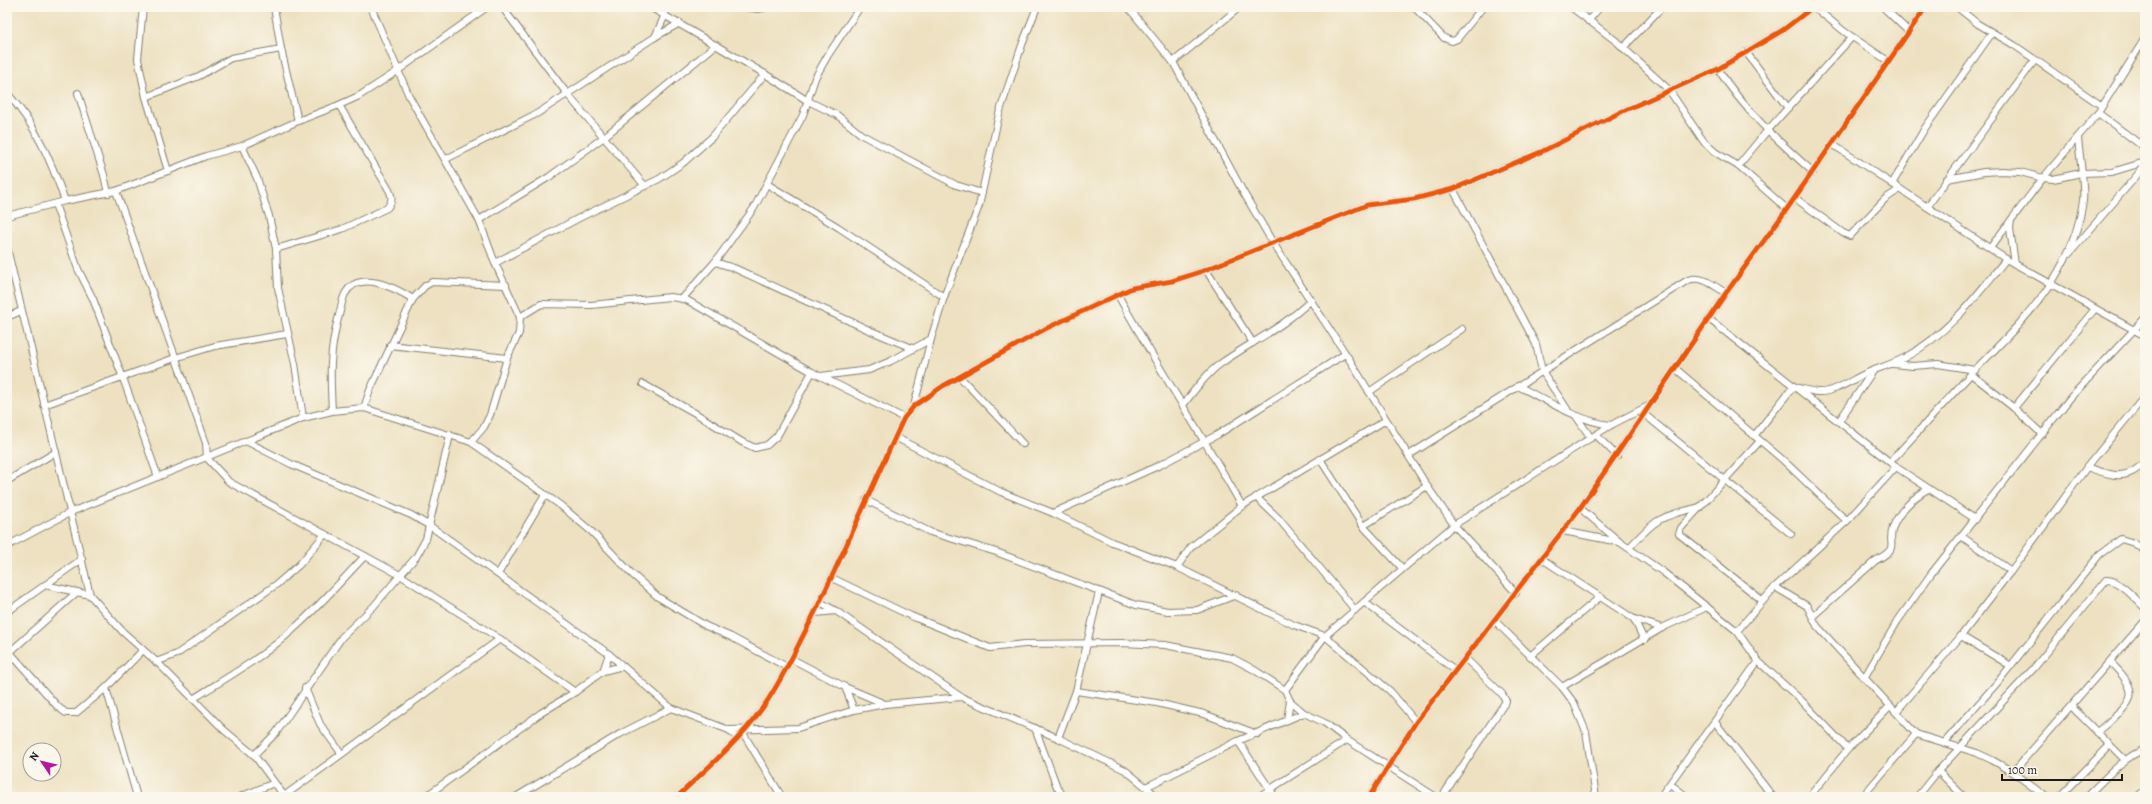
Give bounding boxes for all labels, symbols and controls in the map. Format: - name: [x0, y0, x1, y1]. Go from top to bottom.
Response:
- north arrow: [22, 742, 62, 782]
- text: N: [26, 749, 43, 764]
- scale bar: [2002, 756, 2122, 782]
- text: 100 m: [2008, 762, 2037, 778]

